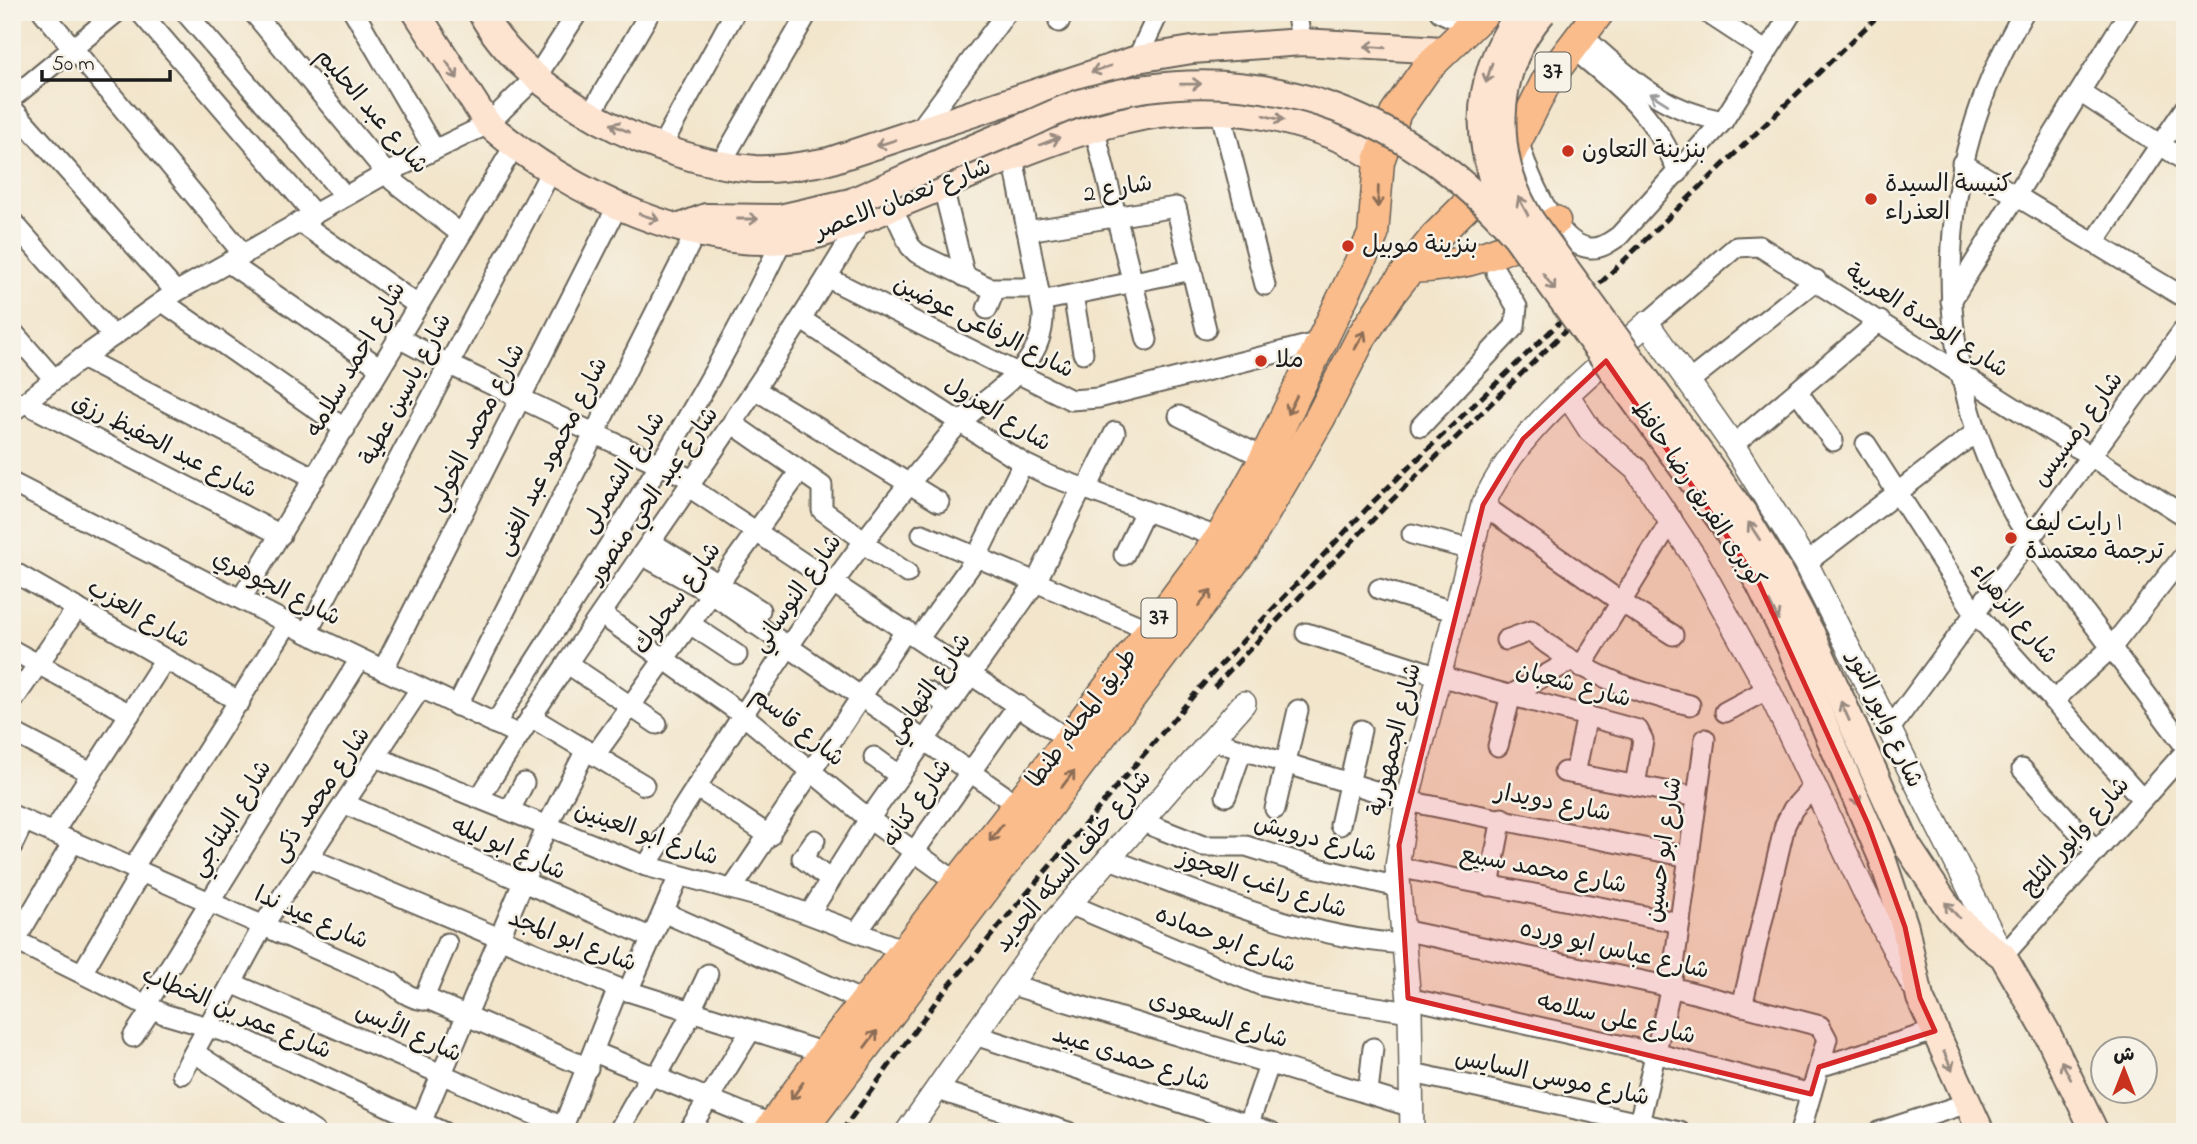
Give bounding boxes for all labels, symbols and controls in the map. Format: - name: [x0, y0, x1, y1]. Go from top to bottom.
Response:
- scale bar: [42, 38, 170, 82]
- one-way arrow: [1364, 40, 1387, 53]
- street label: شارع عبد الحليم: [306, 41, 436, 183]
- text: 50 m: [52, 50, 95, 80]
- road number: 37: [1536, 53, 1570, 92]
- one-way arrow: [445, 60, 459, 80]
- one-way arrow: [1482, 62, 1495, 84]
- one-way arrow: [1091, 64, 1113, 76]
- one-way arrow: [1179, 78, 1202, 91]
- one-way arrow: [1649, 91, 1669, 105]
- one-way arrow: [1262, 112, 1284, 125]
- one-way arrow: [610, 121, 631, 134]
- one-way arrow: [1039, 134, 1061, 147]
- place label: بنزينة التعاون: [1582, 134, 1706, 169]
- one-way arrow: [875, 137, 897, 150]
- marker: بنزينة التعاون: [1560, 143, 1576, 159]
- street label: شارع نعمان الاعصر: [808, 150, 997, 251]
- street label: شارع 2: [1081, 167, 1155, 213]
- place label: كنيسة السيدة العذراء: [1885, 168, 2012, 231]
- one-way arrow: [1371, 185, 1384, 208]
- marker: كنيسة السيدة العذراء: [1863, 191, 1879, 207]
- one-way arrow: [1516, 196, 1530, 216]
- one-way arrow: [638, 211, 660, 224]
- one-way arrow: [736, 212, 759, 226]
- place label: بنزينة موبيل: [1362, 229, 1478, 264]
- marker: بنزينة موبيل: [1340, 238, 1356, 254]
- street label: شارع الوحدة العربية: [1837, 256, 2015, 388]
- street label: شارع الرفاعى عوضين: [886, 267, 1080, 389]
- one-way arrow: [1542, 272, 1556, 291]
- street label: شارع احمد سلامه: [298, 276, 416, 444]
- street label: شارع ياسين عطية: [352, 308, 462, 472]
- one-way arrow: [1353, 331, 1367, 351]
- street label: شارع محمد الخولي: [420, 338, 536, 519]
- place label: ملا: [1275, 344, 1304, 379]
- street label: شارع محمود عبد الغنى: [488, 352, 618, 562]
- marker: ملا: [1253, 353, 1269, 369]
- street label: شارع رمسيس: [2025, 365, 2133, 495]
- street label: شارع العزول: [937, 368, 1057, 462]
- street label: شارع عبد الحفيظ رزق: [65, 385, 263, 509]
- one-way arrow: [1284, 394, 1298, 415]
- street label: كوبرى الفريق رضا حافظ: [1621, 394, 1773, 596]
- street label: شارع عبد الحي منصور: [578, 400, 729, 594]
- street label: شارع الشمرلى: [572, 405, 676, 541]
- place label: رايت ليف | ترجمة معتمدة: [2025, 507, 2165, 570]
- one-way arrow: [1747, 521, 1761, 541]
- street label: شارع النوساني: [744, 528, 853, 661]
- marker: رايت ليف | ترجمة معتمدة: [2003, 530, 2019, 546]
- street label: شارع سحلوك: [625, 536, 731, 662]
- street label: شارع الجوهري: [206, 542, 346, 636]
- street label: شارع الزهراء: [1961, 555, 2065, 673]
- street label: شارع العزب: [80, 571, 196, 659]
- one-way arrow: [1198, 589, 1213, 607]
- road number: 37: [1142, 598, 1176, 638]
- one-way arrow: [1767, 600, 1781, 621]
- street label: شارع التهامي: [879, 626, 982, 752]
- street label: طريق المحله, طنطا: [1019, 642, 1147, 796]
- street label: شارع وابور النور: [1836, 644, 1931, 794]
- street label: شارع شعبان: [1511, 654, 1635, 718]
- street label: شارع الجمهورية: [1360, 660, 1432, 820]
- street label: شارع قاسم: [743, 679, 851, 777]
- one-way arrow: [1838, 701, 1851, 722]
- street label: شارع محمد ذكى: [264, 720, 380, 870]
- street label: شارع كنانه: [874, 752, 962, 856]
- street label: شارع البلتاجي: [182, 754, 283, 885]
- street label: شارع خلف السكه الحديد: [987, 763, 1161, 961]
- one-way arrow: [1061, 770, 1076, 789]
- street label: شارع وابور الثلج: [2013, 770, 2139, 904]
- street label: شارع دويدار: [1490, 775, 1614, 832]
- street label: شارع ابو حسين: [1637, 775, 1693, 925]
- one-way arrow: [1849, 785, 1862, 806]
- street label: شارع ابو العينين: [569, 794, 723, 876]
- street label: شارع درويش: [1250, 807, 1380, 873]
- street label: شارع ابو ليله: [445, 809, 571, 891]
- one-way arrow: [989, 824, 1004, 842]
- street label: شارع محمد سبيع: [1457, 838, 1629, 904]
- street label: شارع راغب العجوز: [1171, 841, 1351, 929]
- street label: شارع عيد ندا: [248, 878, 374, 960]
- street label: شارع ابو حماده: [1149, 898, 1301, 984]
- street label: شارع ابو المجد: [503, 902, 641, 982]
- one-way arrow: [1944, 902, 1960, 920]
- street label: شارع عباس ابو ورده: [1516, 912, 1712, 990]
- street label: شارع عمر بن الخطاب: [136, 958, 336, 1070]
- street label: شارع السعودى: [1144, 983, 1292, 1059]
- street label: شارع على سلامه: [1533, 985, 1699, 1055]
- street label: شارع الأبس: [349, 993, 468, 1073]
- street label: شارع حمدى عبيد: [1047, 1018, 1215, 1102]
- one-way arrow: [864, 1030, 879, 1048]
- north arrow: [2088, 1036, 2158, 1106]
- street label: شارع موسى السايس: [1452, 1041, 1652, 1117]
- text: ش: [2114, 1042, 2135, 1069]
- one-way arrow: [1943, 1050, 1956, 1071]
- one-way arrow: [2058, 1060, 2072, 1081]
- one-way arrow: [790, 1081, 805, 1100]

